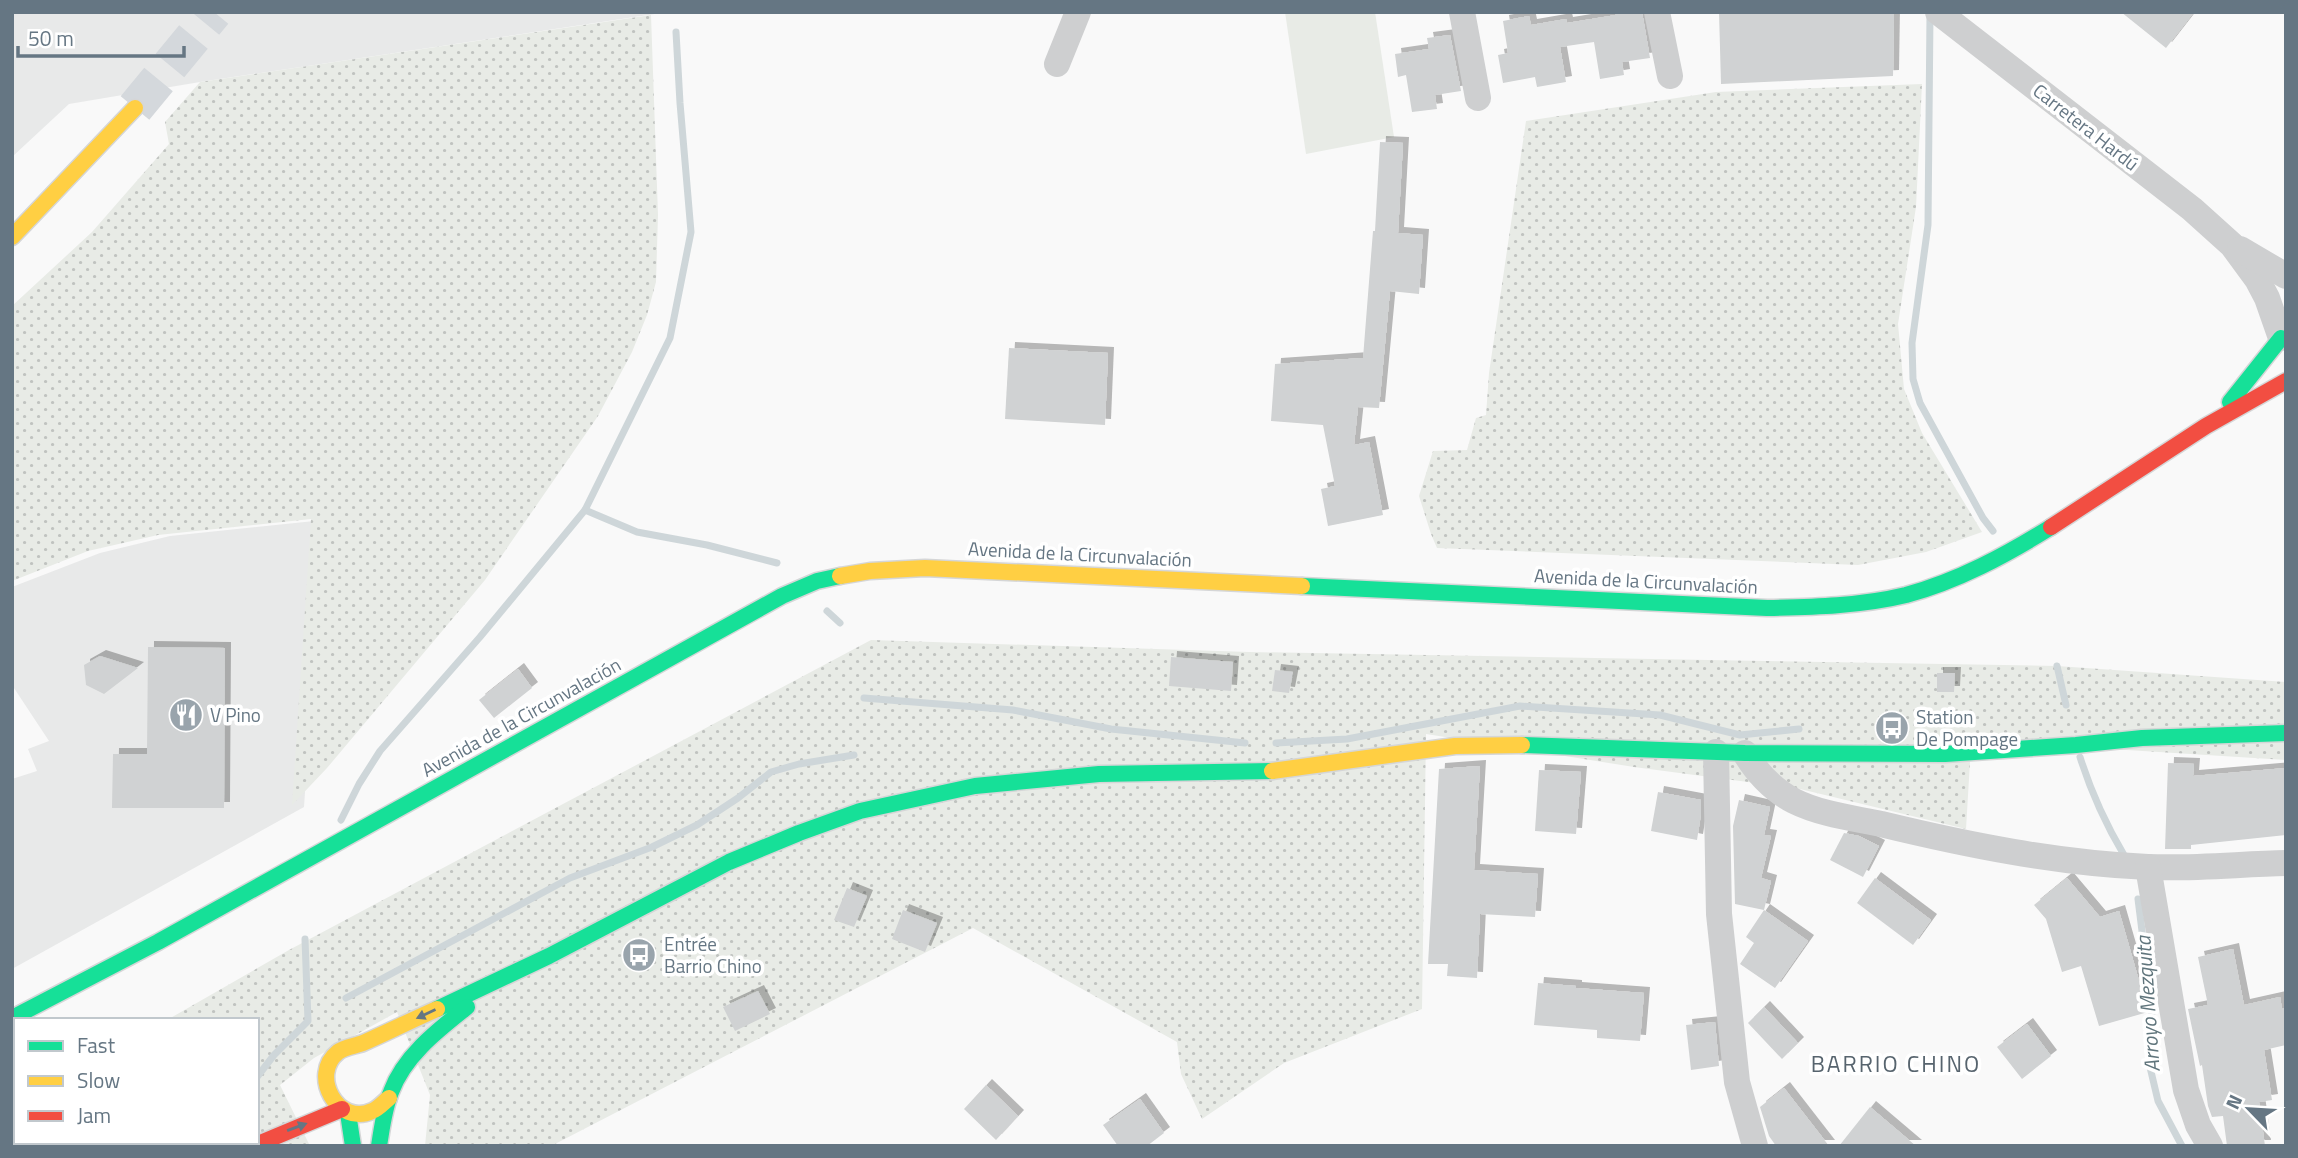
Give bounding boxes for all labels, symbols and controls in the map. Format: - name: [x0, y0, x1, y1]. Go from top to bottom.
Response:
- scale bar: [18, 14, 184, 58]
- text: 50 m: [28, 22, 74, 54]
- street label: Carretera Hardú: [2027, 76, 2146, 177]
- street label: Avenida de la Circunvalación: [967, 533, 1193, 574]
- street label: Avenida de la Circunvalación: [1533, 560, 1759, 601]
- street label: Avenida de la Circunvalación: [416, 650, 626, 784]
- restaurant icon: V Pino: [167, 696, 205, 734]
- place label: V Pino: [210, 700, 261, 729]
- place label: Station De Pompage: [1916, 702, 2018, 753]
- bus stop icon: Station De Pompage: [1873, 709, 1911, 747]
- place label: Entrée Barrio Chino: [664, 929, 762, 980]
- water label: Arroyo Mezquita: [2126, 934, 2168, 1073]
- bus stop icon: Entrée Barrio Chino: [620, 936, 658, 974]
- one-way arrow: [416, 1008, 436, 1020]
- legend: [14, 1018, 259, 1144]
- text: Fast: [77, 1029, 116, 1061]
- district label: BARRIO CHINO: [1811, 1046, 1981, 1081]
- text: Slow: [77, 1064, 120, 1096]
- north arrow: [2214, 1074, 2284, 1144]
- text: N: [2217, 1090, 2249, 1114]
- text: Jam: [77, 1099, 111, 1131]
- one-way arrow: [287, 1121, 308, 1132]

